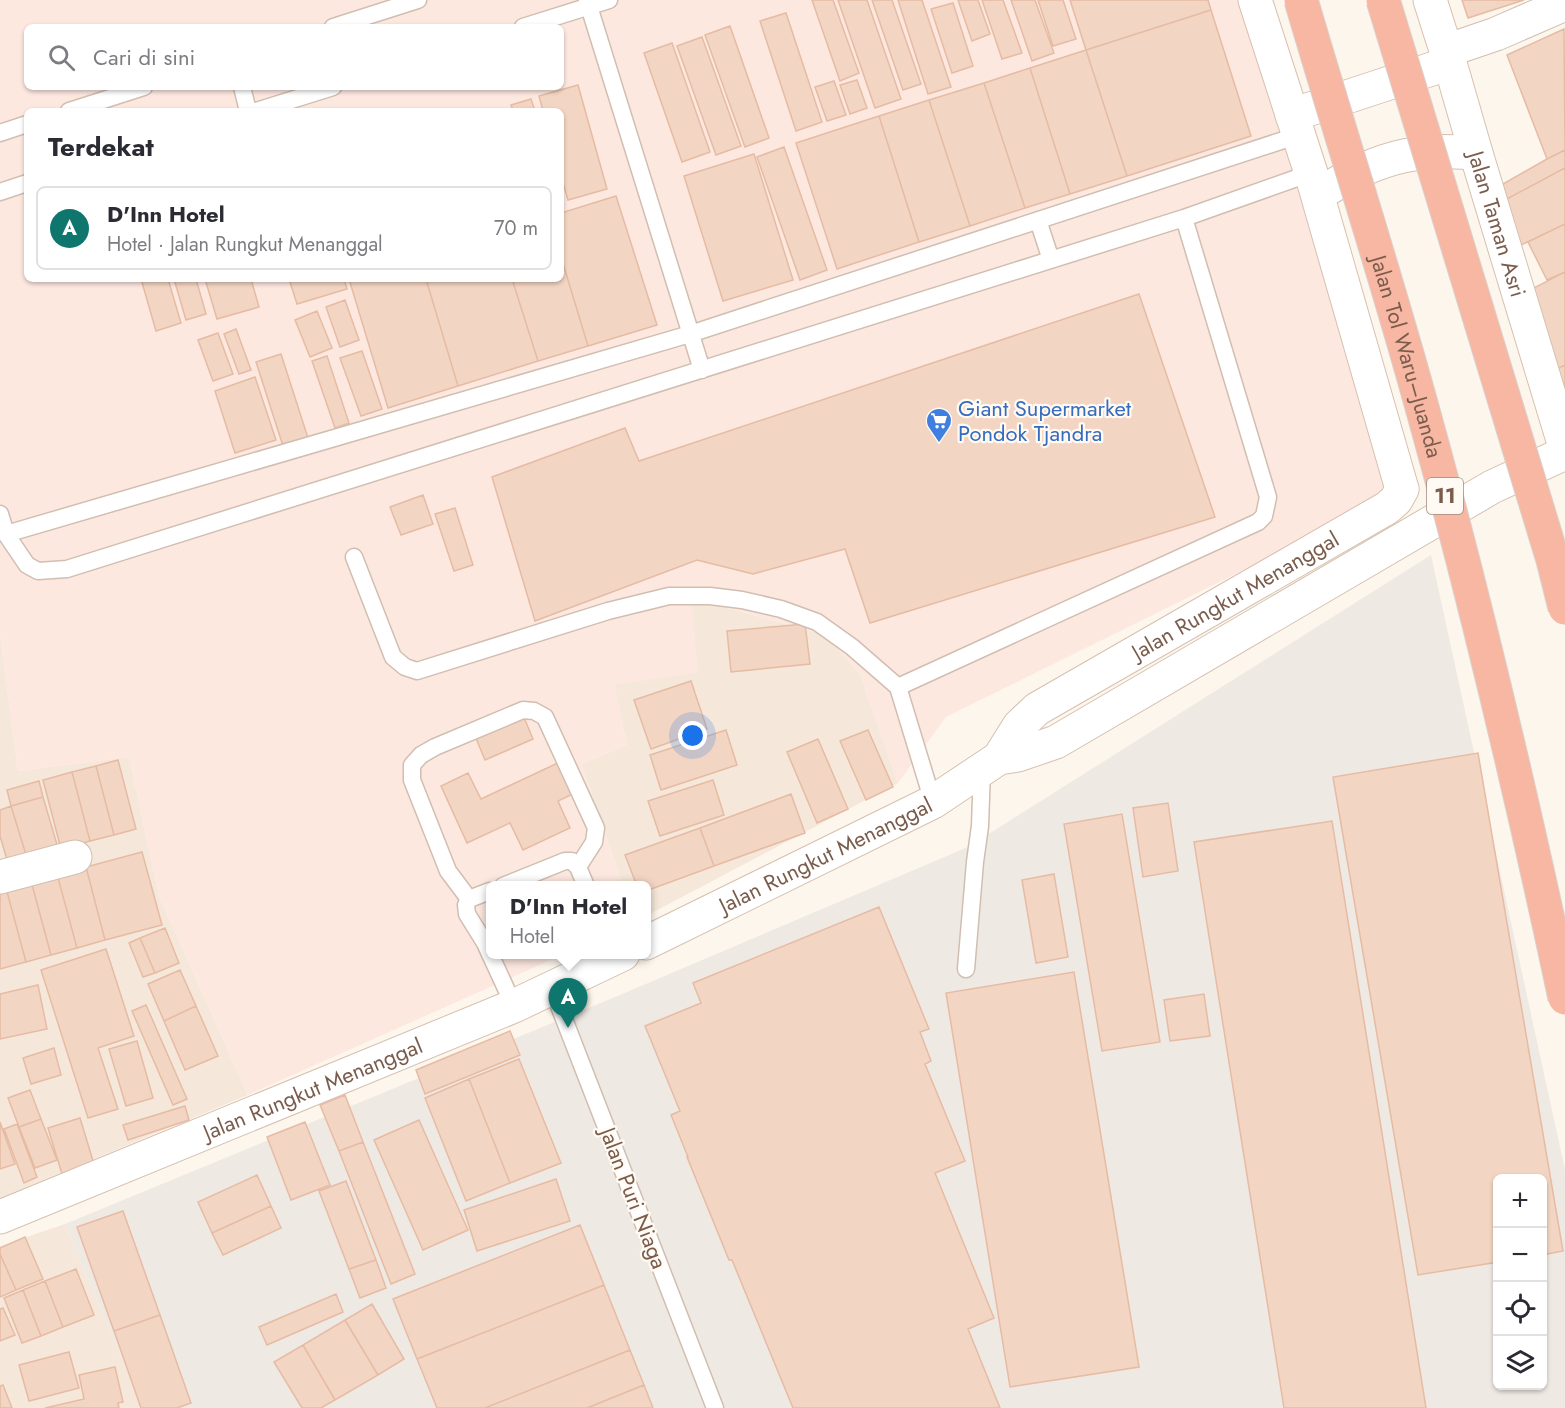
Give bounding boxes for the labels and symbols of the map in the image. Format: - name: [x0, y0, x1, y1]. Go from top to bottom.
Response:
- street label: Jalan Taman Asri: [1459, 144, 1535, 301]
- street label: Jalan Tol Waru–Juanda: [1362, 249, 1451, 461]
- place label: Giant Supermarket Pondok Tjandra: [958, 392, 1132, 449]
- supermarket icon: Giant Supermarket Pondok Tjandra: [924, 406, 954, 444]
- road number: 11: [1427, 478, 1463, 514]
- street label: Jalan Rungkut Menanggal: [1123, 523, 1345, 669]
- your location: [678, 721, 707, 750]
- street label: Jalan Rungkut Menanggal: [711, 789, 938, 922]
- pin: A: [548, 978, 588, 1028]
- street label: Jalan Rungkut Menanggal: [195, 1029, 427, 1149]
- street label: Jalan Puri Niaga: [591, 1120, 676, 1273]

